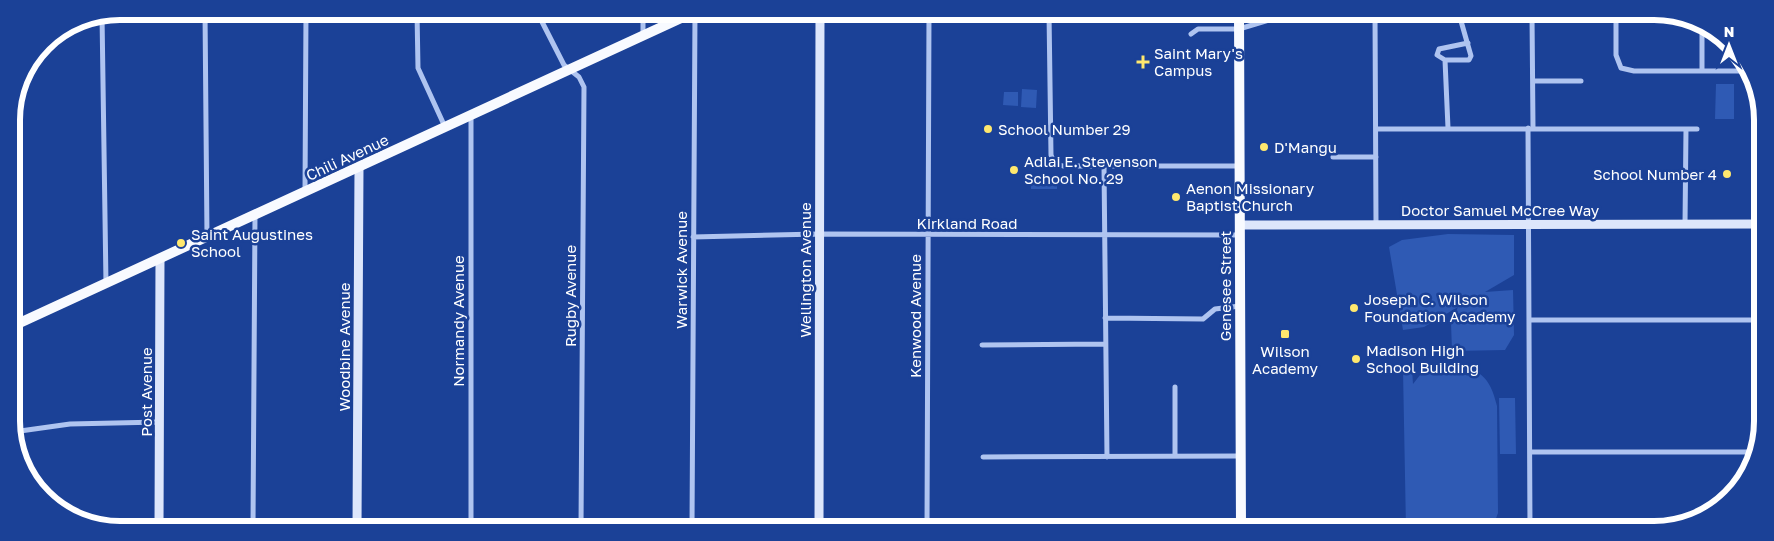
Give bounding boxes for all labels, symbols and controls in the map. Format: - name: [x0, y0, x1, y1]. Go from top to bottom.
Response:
- north arrow: [1704, 20, 1754, 70]
- text: N: [1724, 23, 1734, 40]
- place label: Saint Mary's Campus: [1154, 44, 1243, 79]
- marker: Saint Mary's Campus: [1136, 55, 1150, 69]
- place label: School Number 29: [998, 120, 1131, 138]
- marker: School Number 29: [982, 123, 994, 135]
- street label: Chili Avenue: [303, 130, 391, 184]
- place label: D'Mangu: [1274, 138, 1337, 156]
- marker: D'Mangu: [1258, 141, 1270, 153]
- place label: Adlai E. Stevenson School No. 29: [1024, 152, 1157, 187]
- marker: Adlai E. Stevenson School No. 29: [1008, 164, 1020, 176]
- place label: School Number 4: [1593, 165, 1717, 183]
- marker: School Number 4: [1721, 168, 1733, 180]
- place label: Aenon Missionary Baptist Church: [1186, 179, 1315, 214]
- marker: Aenon Missionary Baptist Church: [1170, 191, 1182, 203]
- street label: Doctor Samuel McCree Way: [1401, 201, 1600, 219]
- street label: Wellington Avenue: [796, 202, 814, 338]
- street label: Warwick Avenue: [672, 211, 690, 329]
- street label: Kirkland Road: [917, 214, 1017, 232]
- place label: Saint Augustines School: [191, 225, 313, 260]
- street label: Genesee Street: [1216, 231, 1234, 341]
- marker: Saint Augustines School: [175, 237, 187, 249]
- street label: Rugby Avenue: [561, 245, 579, 347]
- street label: Kenwood Avenue: [906, 254, 924, 378]
- street label: Normandy Avenue: [449, 255, 467, 387]
- street label: Woodbine Avenue: [335, 282, 353, 411]
- place label: Joseph C. Wilson Foundation Academy: [1364, 290, 1516, 325]
- marker: Joseph C. Wilson Foundation Academy: [1348, 302, 1360, 314]
- marker: Wilson Academy: [1279, 328, 1291, 340]
- place label: Madison High School Building: [1366, 341, 1479, 376]
- place label: Wilson Academy: [1252, 342, 1319, 377]
- street label: Post Avenue: [137, 347, 155, 437]
- marker: Madison High School Building: [1350, 353, 1362, 365]

